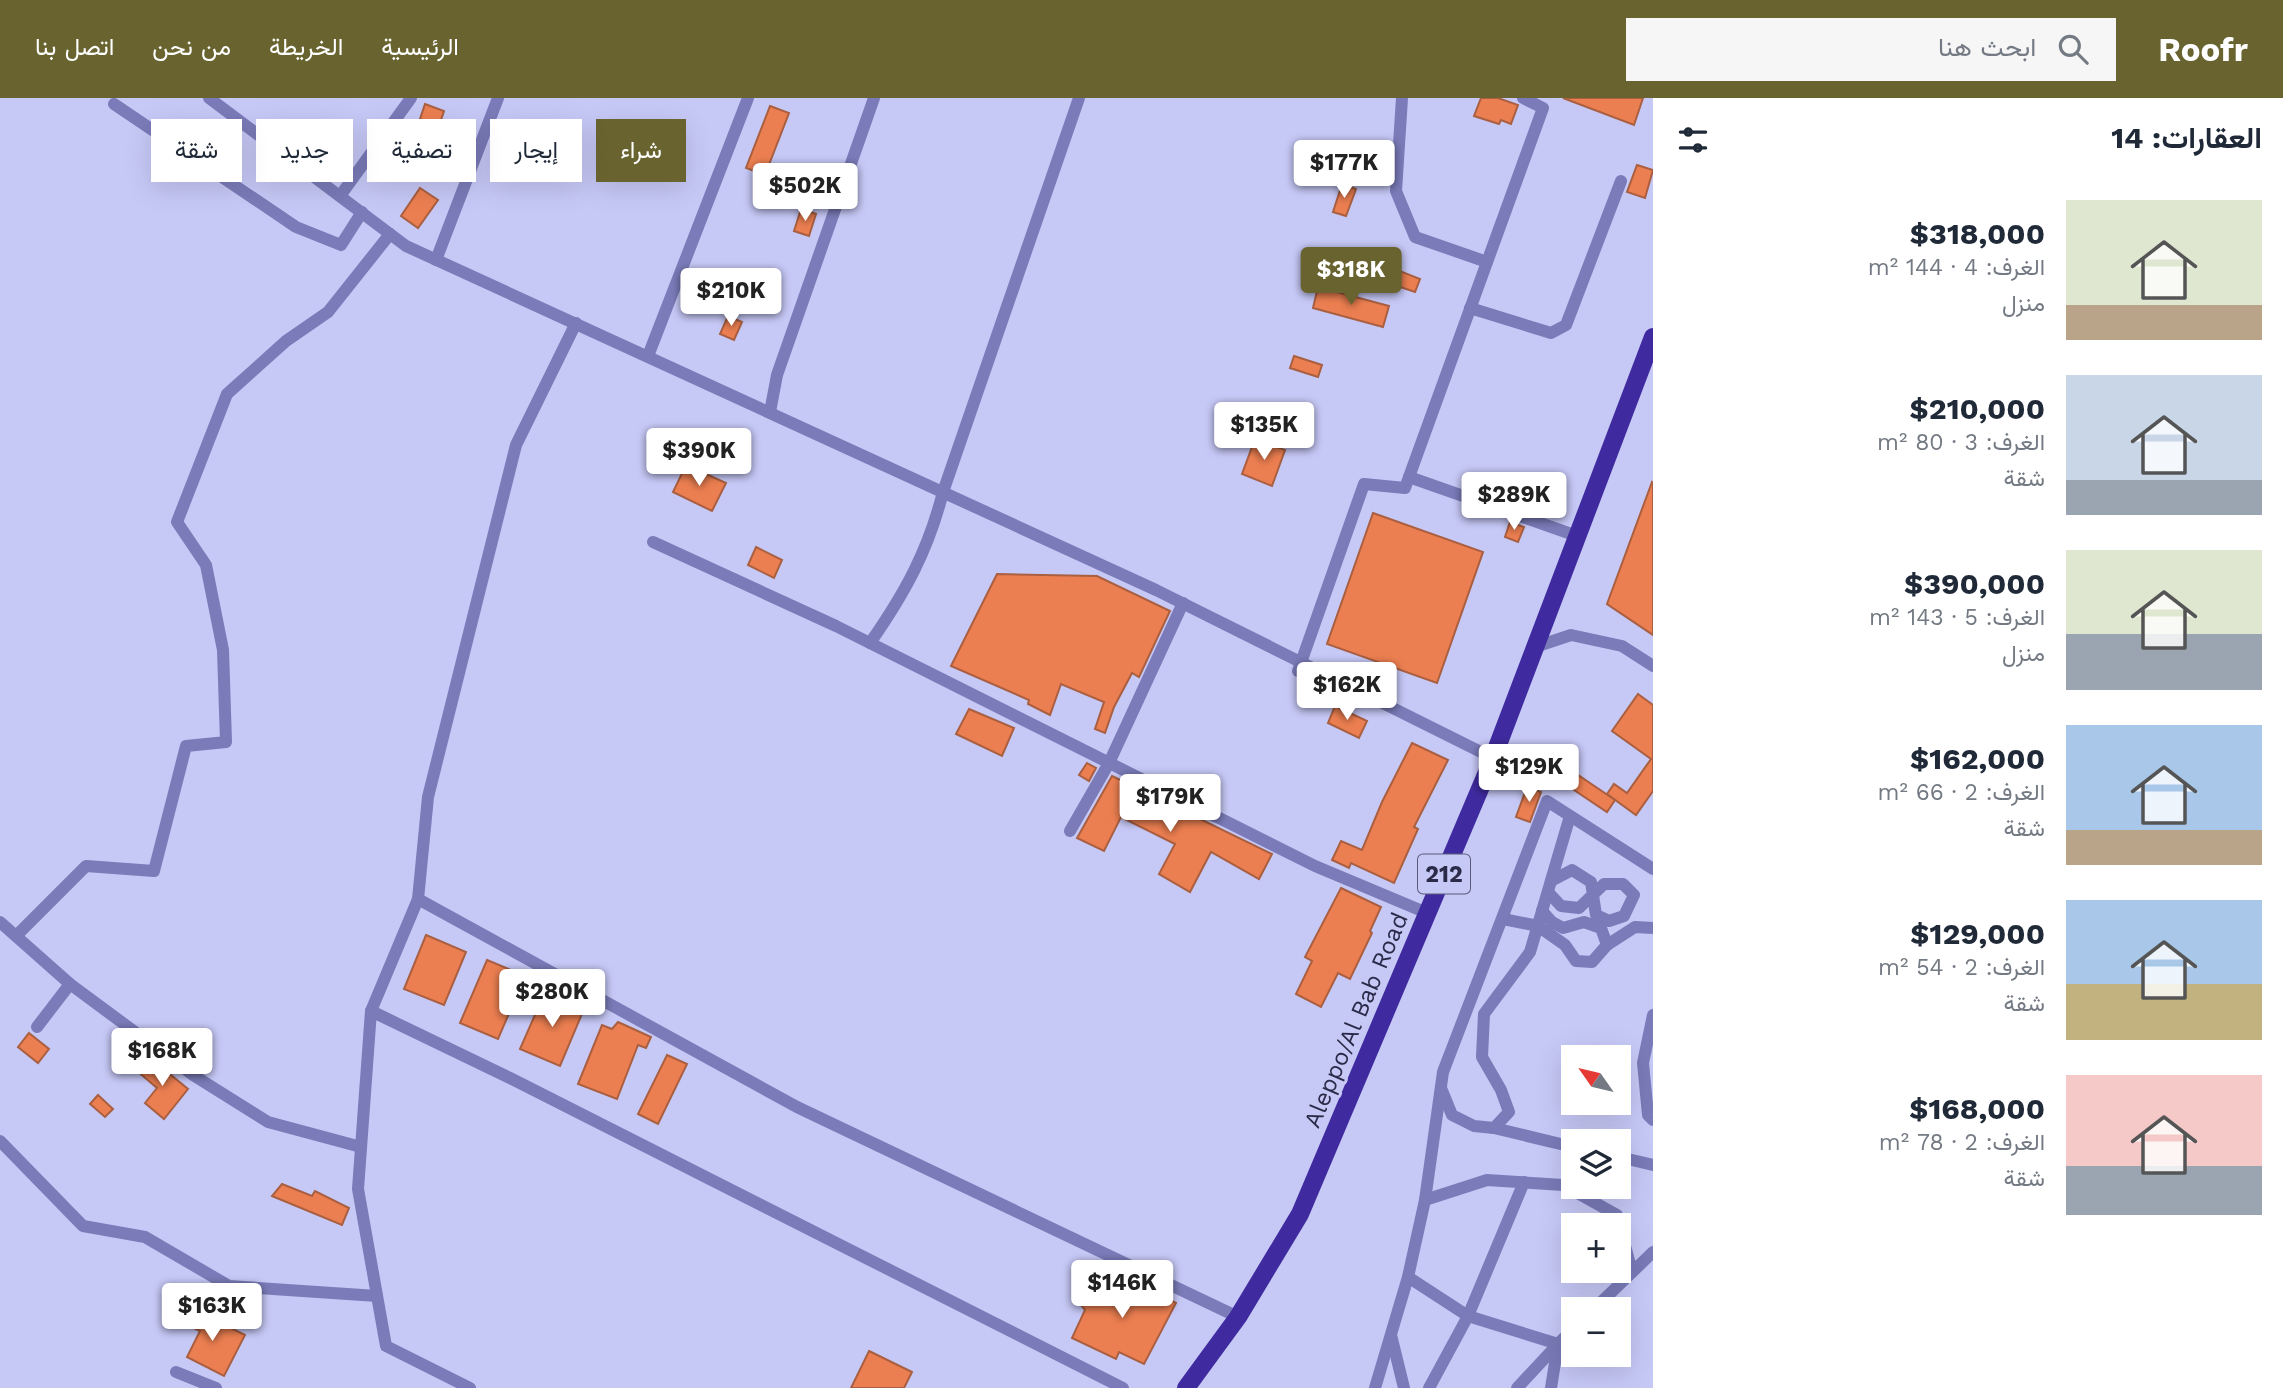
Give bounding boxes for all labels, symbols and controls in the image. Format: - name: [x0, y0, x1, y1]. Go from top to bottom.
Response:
- search box: [1626, 18, 2116, 81]
- icon: search: [2054, 30, 2092, 68]
- text: Roofr: [2158, 30, 2248, 69]
- text: ابحث هنا: [1938, 32, 2036, 62]
- text: اتصل بنا: [35, 33, 114, 61]
- text: من نحن: [152, 33, 231, 61]
- text: الخريطة: [269, 33, 343, 61]
- text: الرئيسية: [381, 33, 459, 61]
- chip: شقة: [151, 119, 242, 182]
- chip: جديد: [256, 119, 353, 182]
- chip: تصفية: [367, 119, 476, 182]
- chip: إيجار: [490, 119, 582, 182]
- chip: شراء: [596, 119, 686, 182]
- text: العقارات: 14: [2111, 120, 2262, 155]
- icon: filters: [1674, 121, 1712, 159]
- pin: $177K: [1295, 140, 1393, 200]
- text: $177K: [1310, 149, 1378, 176]
- pin: $502K: [756, 164, 854, 223]
- text: $502K: [769, 172, 841, 199]
- text: $318,000: [1910, 216, 2045, 251]
- icon: home: [2122, 228, 2206, 312]
- pin: $318K: [1302, 248, 1400, 307]
- text: الغرف: 4 · 144 m²: [1868, 254, 2045, 281]
- text: $318K: [1317, 256, 1385, 283]
- pin: $210K: [682, 268, 780, 328]
- text: $210K: [696, 277, 766, 304]
- text: منزل: [2002, 290, 2045, 317]
- text: $210,000: [1910, 391, 2045, 426]
- pin: $135K: [1215, 402, 1313, 462]
- icon: home: [2122, 403, 2206, 487]
- text: $135K: [1230, 411, 1298, 438]
- pin: $390K: [650, 428, 748, 488]
- text: الغرف: 3 · 80 m²: [1877, 429, 2045, 456]
- text: $390K: [662, 437, 736, 464]
- text: شقة: [2003, 465, 2045, 492]
- pin: $289K: [1465, 472, 1563, 532]
- text: $289K: [1478, 481, 1550, 508]
- text: $390,000: [1904, 566, 2045, 601]
- icon: home: [2122, 578, 2206, 662]
- text: الغرف: 5 · 143 m²: [1869, 604, 2045, 631]
- text: منزل: [2002, 640, 2045, 667]
- pin: $162K: [1298, 662, 1396, 722]
- text: $162K: [1313, 671, 1381, 698]
- text: $162,000: [1910, 741, 2045, 776]
- pin: $129K: [1480, 744, 1578, 804]
- text: $129K: [1495, 753, 1563, 780]
- icon: home: [2122, 753, 2206, 837]
- pin: $179K: [1121, 774, 1219, 834]
- text: الغرف: 2 · 66 m²: [1878, 779, 2045, 806]
- text: $179K: [1136, 783, 1204, 810]
- text: شقة: [2003, 815, 2045, 842]
- road number: 212: [1418, 854, 1470, 894]
- street label: Aleppo/Al Bab Road: [1298, 908, 1414, 1132]
- text: $129,000: [1910, 916, 2045, 951]
- icon: home: [2122, 928, 2206, 1012]
- text: الغرف: 2 · 54 m²: [1878, 954, 2045, 981]
- pin: $280K: [503, 970, 601, 1029]
- text: $280K: [515, 978, 589, 1005]
- text: شقة: [2003, 990, 2045, 1017]
- pin: $168K: [113, 1028, 211, 1088]
- text: $168K: [127, 1037, 197, 1064]
- north arrow: [1561, 1045, 1631, 1115]
- map controls: [1561, 1045, 1631, 1367]
- text: $168,000: [1909, 1091, 2045, 1126]
- icon: home: [2122, 1103, 2206, 1187]
- button: layers: [1561, 1129, 1631, 1199]
- text: الغرف: 2 · 78 m²: [1879, 1129, 2045, 1156]
- text: شقة: [2003, 1165, 2045, 1192]
- button: +: [1561, 1213, 1631, 1283]
- pin: $146K: [1073, 1260, 1171, 1320]
- text: $146K: [1087, 1269, 1157, 1296]
- pin: $163K: [163, 1284, 261, 1343]
- text: $163K: [178, 1292, 246, 1319]
- button: −: [1561, 1297, 1631, 1367]

